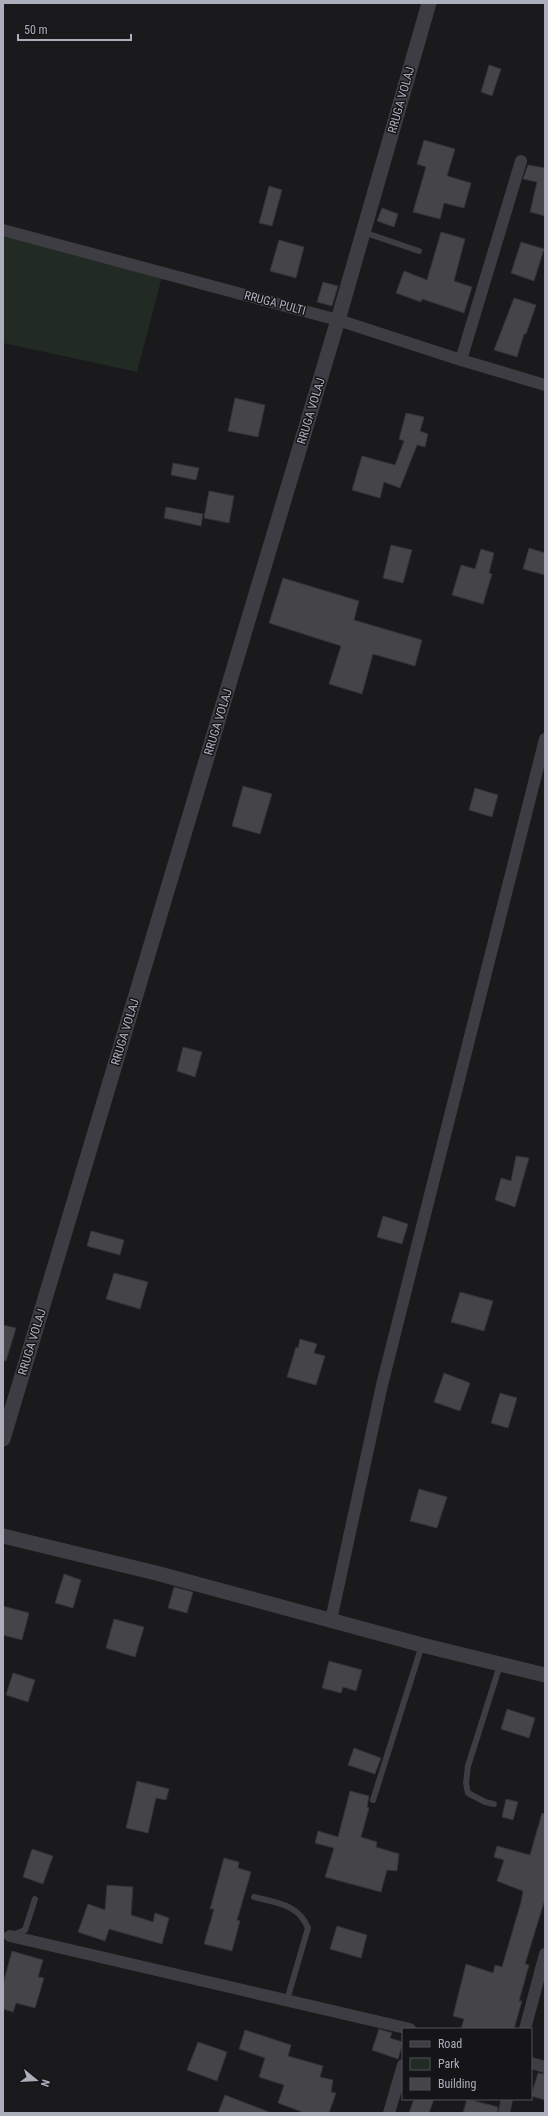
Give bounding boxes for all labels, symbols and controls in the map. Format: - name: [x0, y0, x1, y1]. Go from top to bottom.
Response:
- scale bar: [18, 16, 131, 42]
- text: 50 m: [24, 23, 48, 37]
- street label: RRUGA VOLAJ: [385, 65, 417, 135]
- street label: RRUGA PULTI: [243, 288, 307, 318]
- street label: RRUGA VOLAJ: [294, 376, 328, 446]
- street label: RRUGA VOLAJ: [201, 687, 235, 757]
- street label: RRUGA VOLAJ: [108, 997, 142, 1067]
- street label: RRUGA VOLAJ: [15, 1307, 49, 1377]
- legend: [402, 2028, 532, 2100]
- text: Road: [438, 2037, 462, 2051]
- text: Park: [438, 2057, 460, 2071]
- north arrow: [16, 2060, 56, 2100]
- text: Building: [438, 2077, 476, 2091]
- text: N: [38, 2078, 52, 2088]

